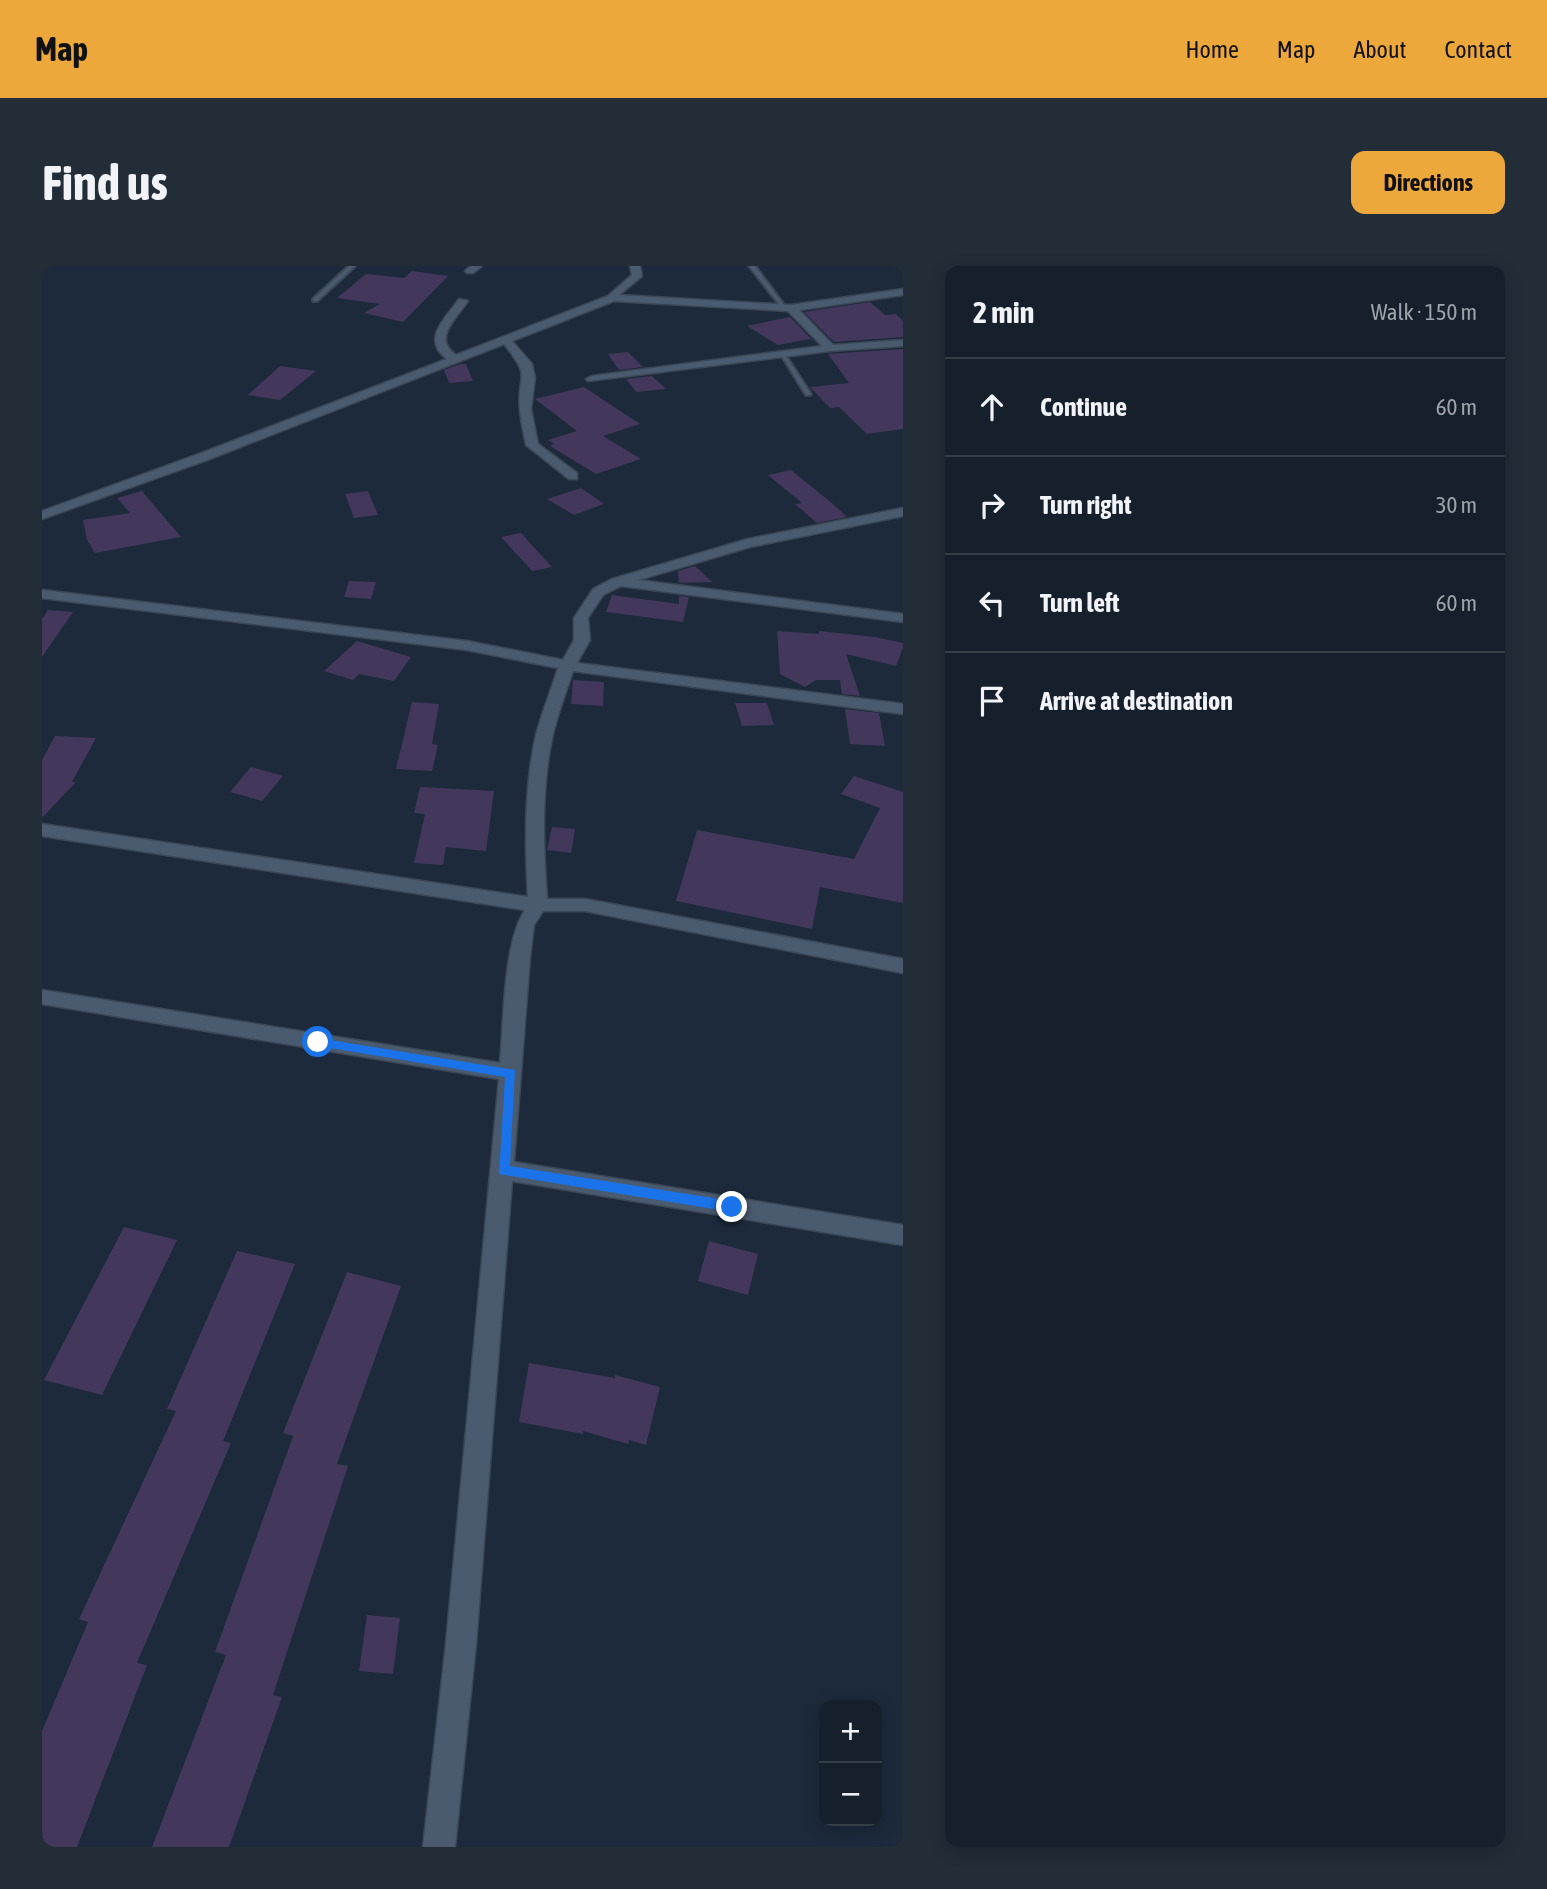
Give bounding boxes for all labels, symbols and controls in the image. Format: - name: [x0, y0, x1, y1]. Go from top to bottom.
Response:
- text: Map: [35, 30, 88, 68]
- text: Home: [1185, 36, 1239, 63]
- text: Map: [1277, 36, 1315, 63]
- text: About: [1353, 36, 1406, 63]
- text: Contact: [1444, 36, 1512, 63]
- button: Directions: [1351, 151, 1505, 214]
- text: Find us: [42, 154, 168, 210]
- text: 2 min: [973, 295, 1034, 329]
- text: Walk · 150 m: [1371, 299, 1477, 325]
- icon: ahead: [973, 388, 1011, 426]
- text: Continue: [1040, 392, 1127, 422]
- text: 60 m: [1436, 394, 1477, 420]
- icon: right: [973, 486, 1011, 524]
- text: Turn right: [1040, 490, 1131, 520]
- text: 30 m: [1436, 492, 1477, 518]
- icon: left: [973, 584, 1011, 622]
- text: Turn left: [1040, 588, 1120, 618]
- text: 60 m: [1436, 590, 1477, 616]
- icon: arrive: [973, 682, 1011, 720]
- text: Arrive at destination: [1040, 686, 1233, 716]
- route start: [302, 1026, 333, 1057]
- route end: [716, 1191, 747, 1222]
- map controls: [819, 1700, 882, 1826]
- button: +: [819, 1700, 882, 1763]
- button: −: [819, 1763, 882, 1826]

